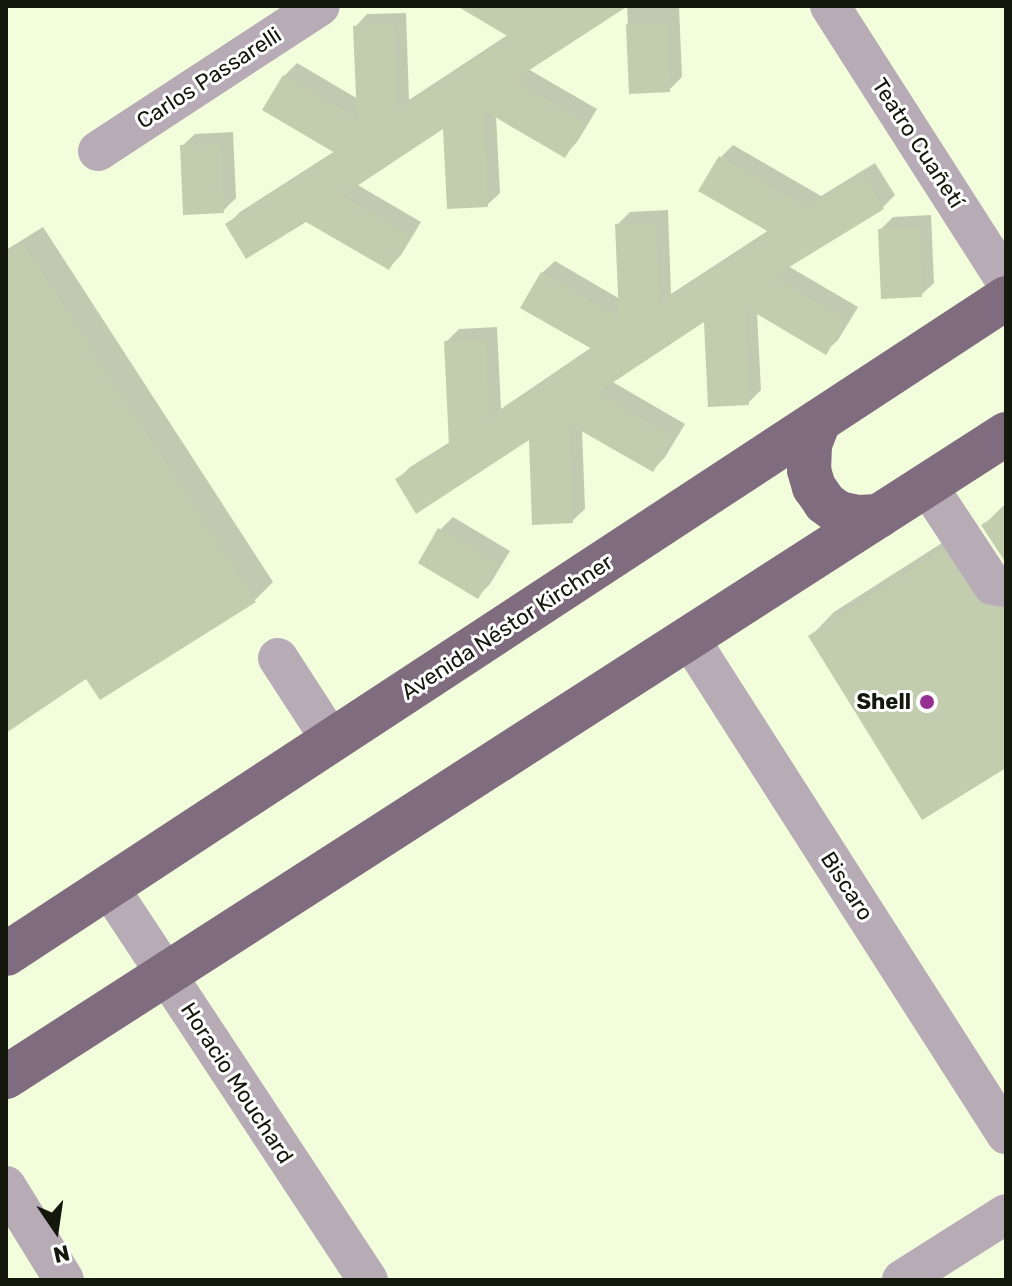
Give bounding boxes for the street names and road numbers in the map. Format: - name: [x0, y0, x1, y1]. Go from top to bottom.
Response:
- street label: Carlos Passarelli: [132, 21, 286, 135]
- street label: Teatro Cuañetí: [866, 73, 970, 213]
- street label: Avenida Néstor Kirchner: [396, 549, 618, 705]
- street label: Biscaro: [815, 847, 879, 925]
- street label: Horacio Mouchard: [175, 998, 299, 1168]

